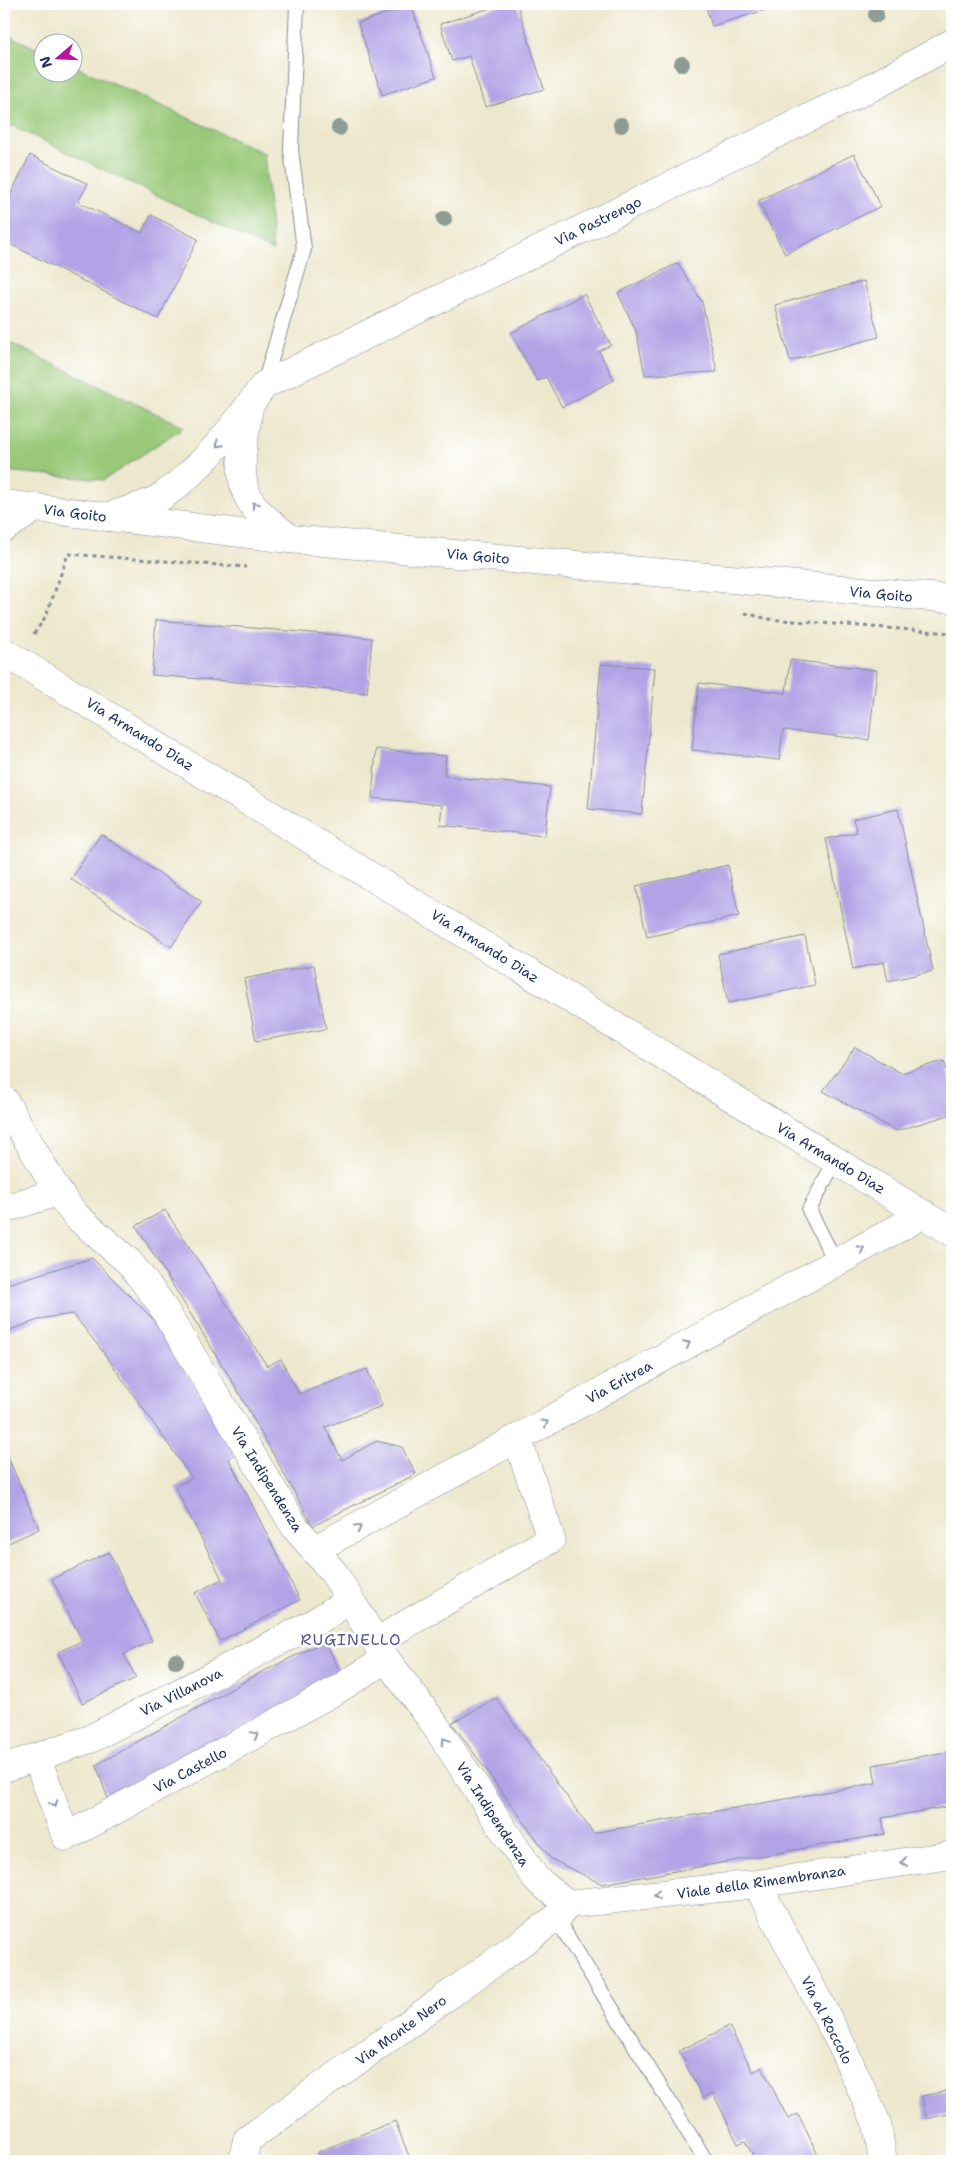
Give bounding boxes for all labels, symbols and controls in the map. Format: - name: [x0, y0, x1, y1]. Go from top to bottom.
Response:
- north arrow: [32, 32, 82, 82]
- text: N: [35, 54, 56, 70]
- street label: Via Pastrengo: [552, 192, 644, 250]
- one-way arrow: [216, 438, 225, 447]
- street label: Via Goito: [42, 500, 108, 526]
- one-way arrow: [252, 501, 261, 511]
- street label: Via Goito: [446, 544, 510, 568]
- street label: Via Goito: [849, 582, 913, 606]
- street label: Via Armando Diaz: [83, 693, 197, 775]
- street label: Via Armando Diaz: [428, 905, 542, 987]
- street label: Via Armando Diaz: [773, 1118, 889, 1198]
- one-way arrow: [856, 1246, 865, 1256]
- one-way arrow: [682, 1340, 691, 1350]
- street label: Via Eritrea: [583, 1356, 656, 1408]
- one-way arrow: [540, 1419, 549, 1429]
- street label: Via Indipendenza: [227, 1423, 307, 1535]
- one-way arrow: [352, 1524, 361, 1534]
- district label: RUGINELLO: [300, 1629, 402, 1650]
- street label: Via Villanova: [137, 1663, 225, 1720]
- one-way arrow: [250, 1731, 259, 1741]
- one-way arrow: [442, 1737, 451, 1746]
- street label: Via Castello: [150, 1743, 230, 1797]
- street label: Via Indipendenza: [452, 1758, 534, 1870]
- one-way arrow: [48, 1799, 58, 1807]
- one-way arrow: [900, 1856, 908, 1867]
- street label: Viale della Rimembranza: [676, 1861, 847, 1903]
- one-way arrow: [653, 1889, 661, 1900]
- street label: Via al Roccolo: [797, 1973, 857, 2067]
- street label: Via Monte Nero: [352, 1991, 450, 2069]

